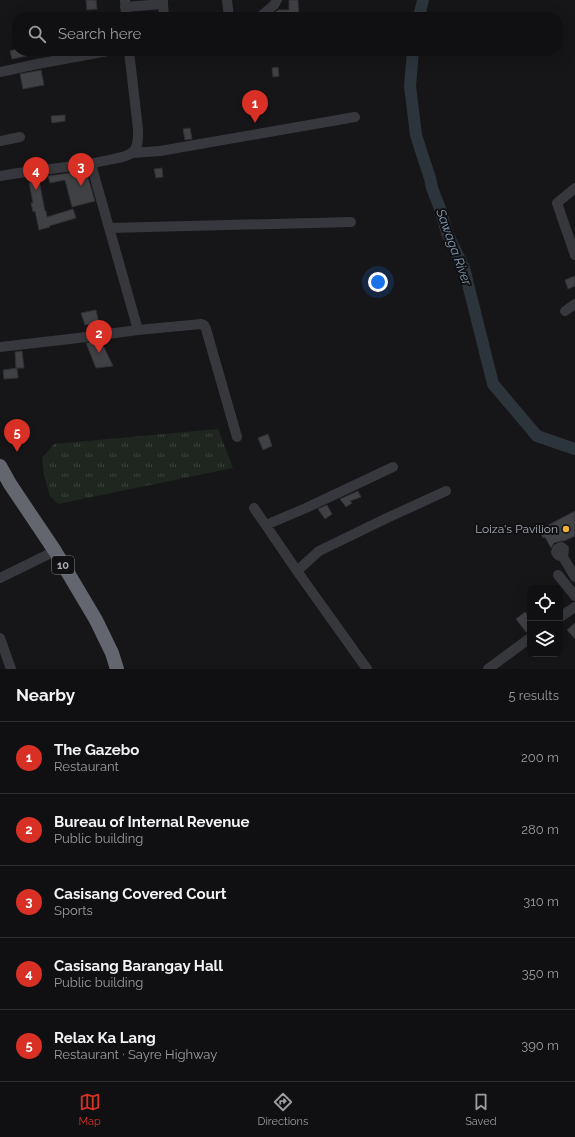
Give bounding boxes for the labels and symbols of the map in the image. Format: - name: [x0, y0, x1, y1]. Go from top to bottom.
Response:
- pin: 1: [242, 90, 268, 123]
- pin: 3: [68, 153, 94, 186]
- pin: 4: [23, 157, 49, 190]
- water label: Sawaga River: [433, 206, 475, 288]
- your location: [368, 272, 388, 292]
- pin: 2: [86, 320, 112, 353]
- pin: 5: [4, 419, 30, 452]
- place label: Loiza's Pavilion: [475, 522, 558, 536]
- marker: Loiza's Pavilion: [561, 524, 571, 534]
- road number: 10: [52, 556, 74, 574]

